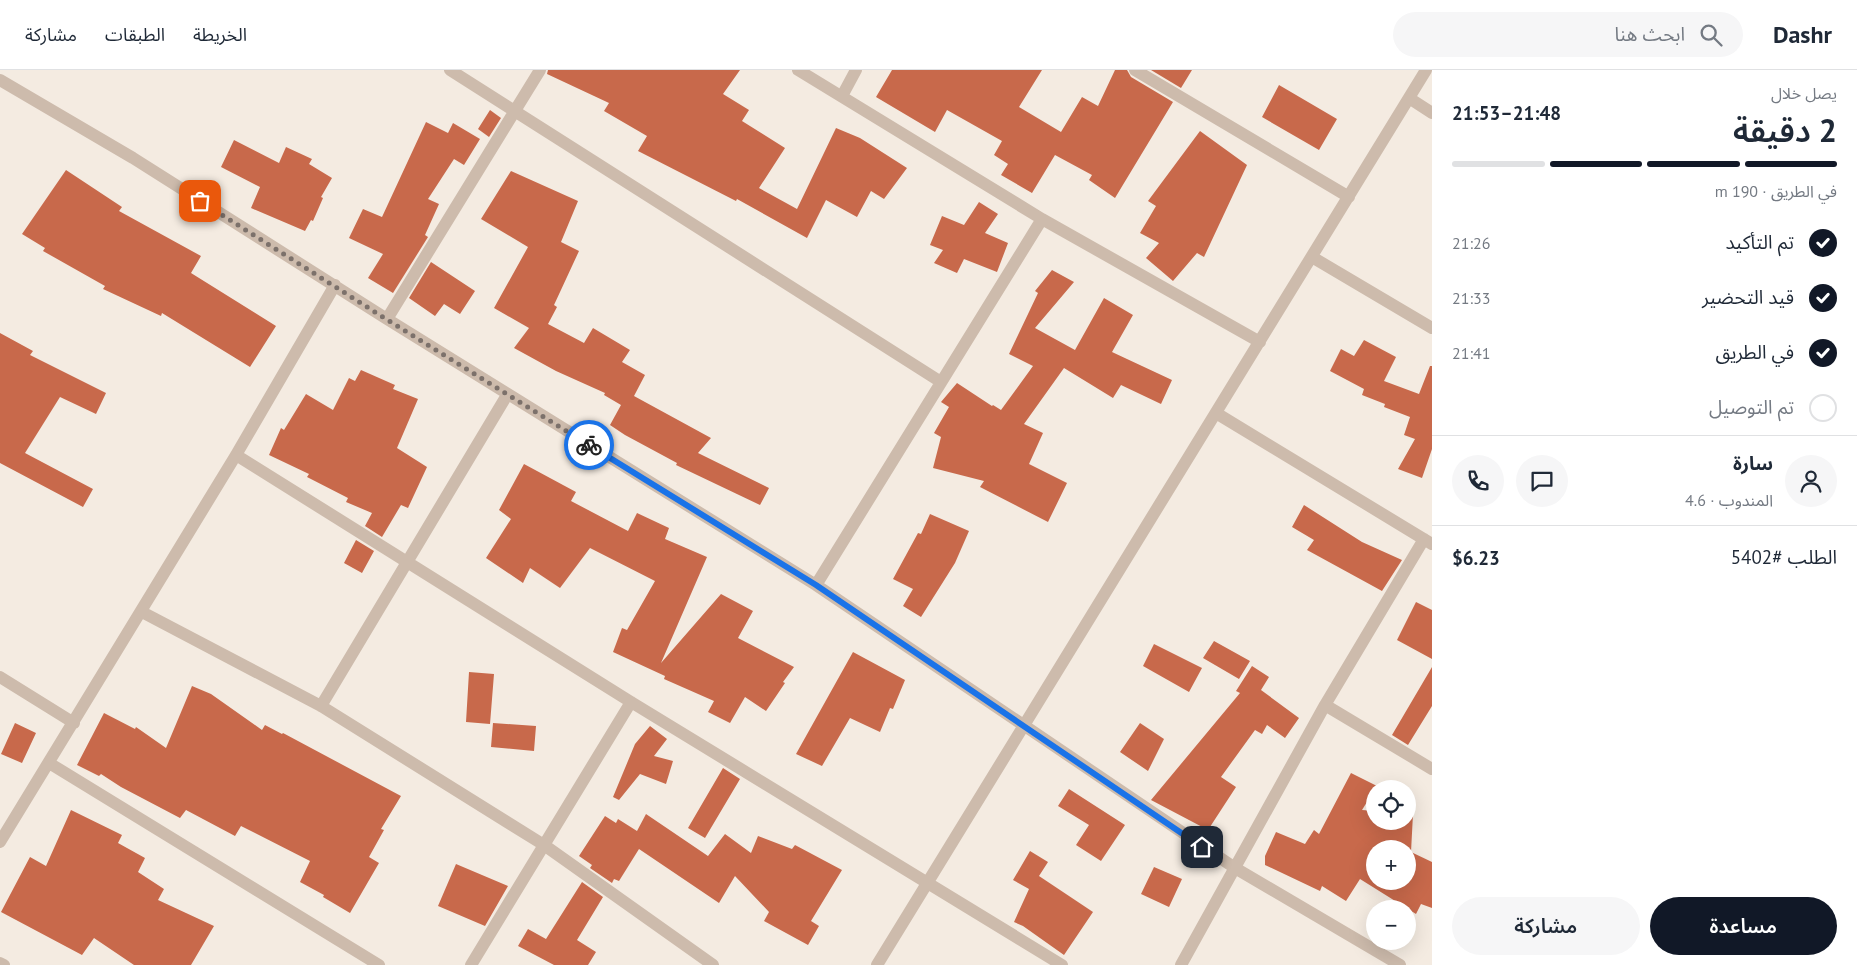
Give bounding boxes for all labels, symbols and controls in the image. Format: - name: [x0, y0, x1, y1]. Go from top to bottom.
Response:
- search box: [1393, 12, 1743, 57]
- text: Dashr: [1773, 19, 1832, 50]
- icon: search: [1697, 21, 1725, 49]
- text: ابحث هنا: [1614, 22, 1685, 46]
- text: مشاركة: [25, 23, 77, 46]
- text: الطبقات: [105, 23, 165, 46]
- text: الخريطة: [193, 23, 247, 46]
- text: يصل خلال: [1771, 83, 1837, 103]
- text: 21:48–21:53: [1452, 101, 1561, 125]
- text: 2 دقيقة: [1733, 109, 1837, 151]
- pin: [179, 180, 221, 222]
- text: في الطريق · 190 m: [1715, 181, 1837, 201]
- icon: bag: [186, 187, 214, 215]
- icon: check: [1809, 229, 1837, 257]
- text: تم التأكيد: [1726, 230, 1794, 254]
- text: 21:26: [1452, 233, 1490, 253]
- icon: check: [1809, 284, 1837, 312]
- text: قيد التحضير: [1702, 285, 1794, 309]
- text: 21:33: [1452, 288, 1490, 308]
- icon: check: [1809, 339, 1837, 367]
- text: في الطريق: [1716, 340, 1794, 364]
- text: 21:41: [1452, 343, 1490, 363]
- text: تم التوصيل: [1709, 395, 1794, 419]
- courier: [564, 420, 614, 470]
- icon: bike: [575, 431, 603, 459]
- text: سارة: [1733, 451, 1773, 475]
- button: phone: [1452, 455, 1504, 507]
- button: chat: [1516, 455, 1568, 507]
- button: person: [1785, 455, 1837, 507]
- text: المندوب · 4.6: [1685, 490, 1773, 510]
- text: الطلب #5402: [1731, 545, 1837, 569]
- text: $6.23: [1452, 546, 1500, 570]
- map controls: [1366, 780, 1416, 950]
- button: locate: [1366, 780, 1416, 830]
- pin: [1181, 826, 1223, 868]
- icon: home: [1188, 833, 1216, 861]
- button: +: [1366, 840, 1416, 890]
- button: مشاركة: [1452, 897, 1640, 955]
- button: مساعدة: [1650, 897, 1837, 955]
- button: −: [1366, 900, 1416, 950]

